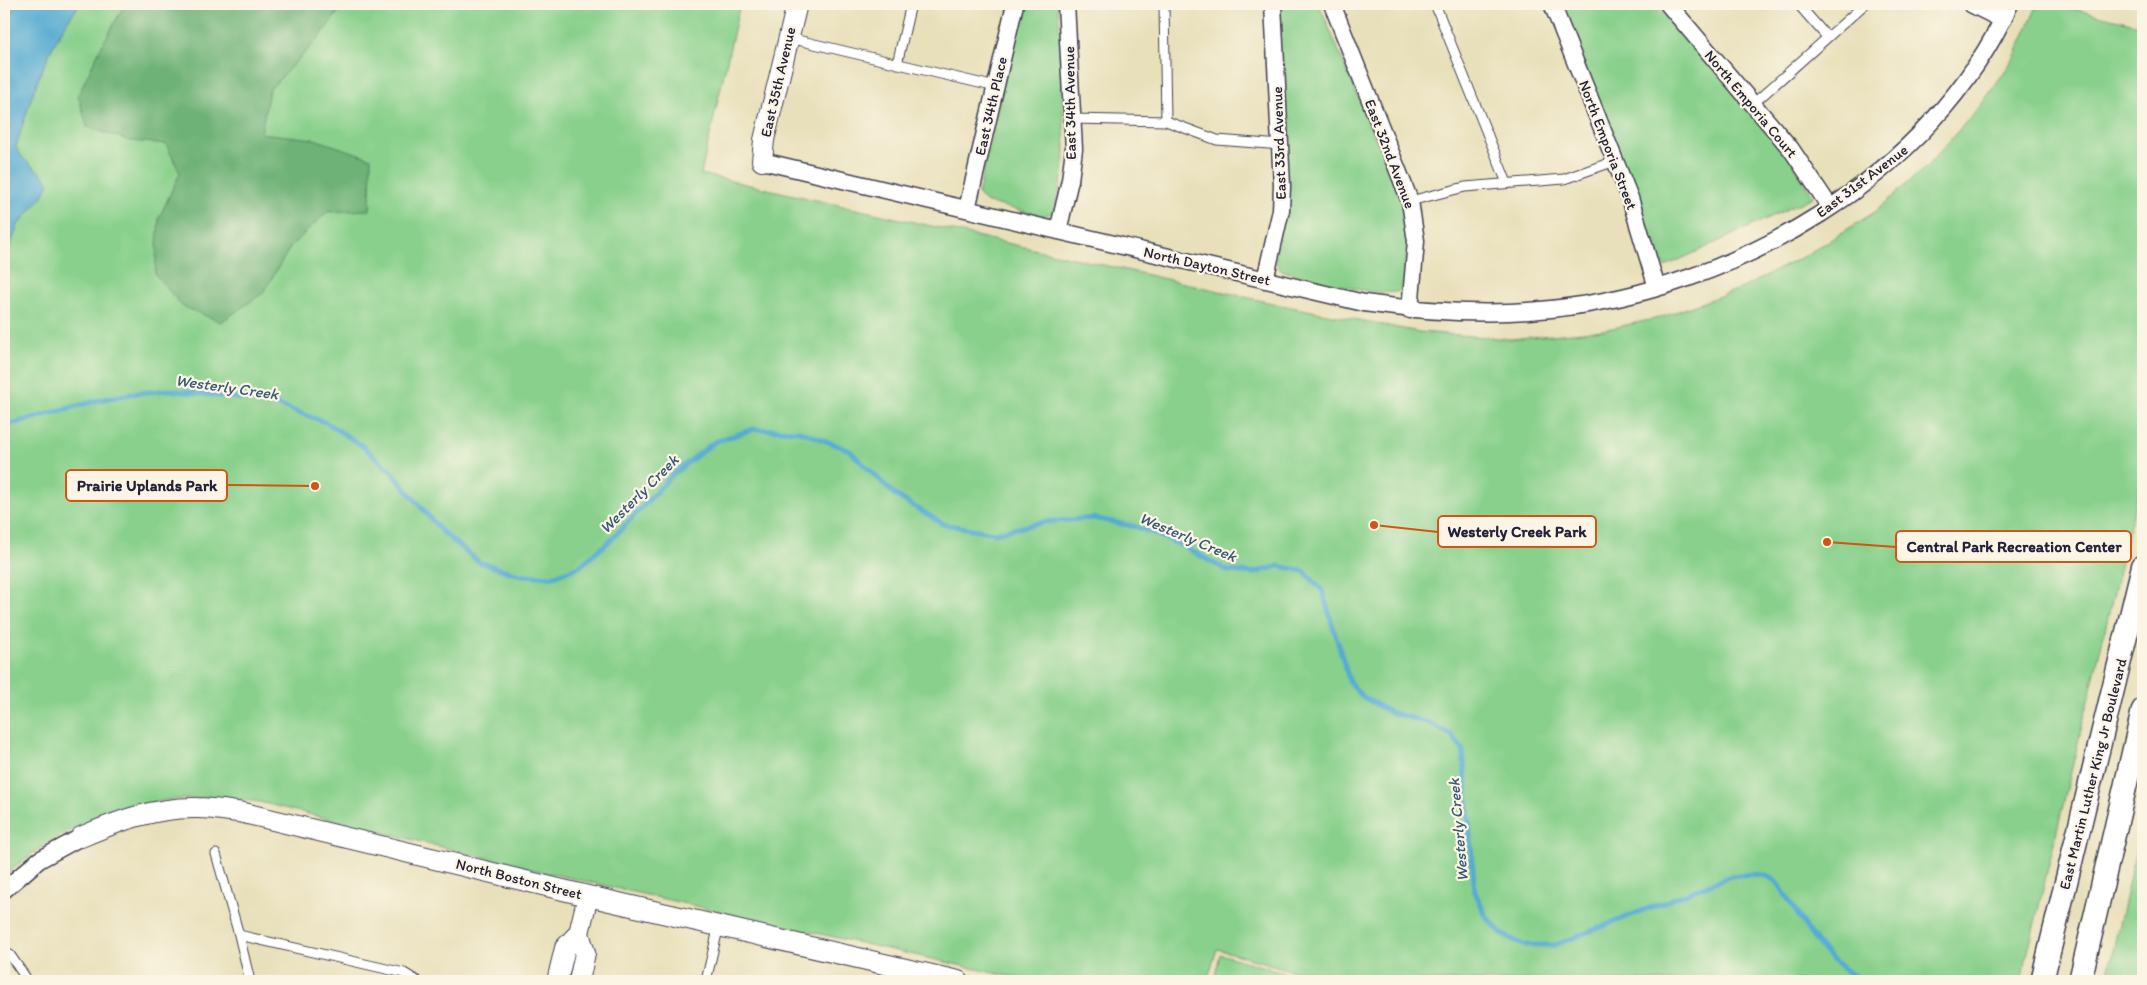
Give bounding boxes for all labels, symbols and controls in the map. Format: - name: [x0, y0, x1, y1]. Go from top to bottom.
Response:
- street label: East 35th Avenue: [757, 25, 799, 139]
- street label: East 34th Avenue: [1060, 46, 1080, 160]
- street label: North Emporia Court: [1701, 47, 1801, 162]
- street label: East 34th Place: [971, 55, 1011, 157]
- street label: North Emporia Street: [1575, 78, 1641, 213]
- street label: East 33rd Avenue: [1268, 86, 1290, 200]
- street label: East 32nd Avenue: [1361, 97, 1419, 211]
- street label: East 31st Avenue: [1813, 141, 1911, 221]
- street label: North Dayton Street: [1142, 243, 1272, 289]
- water label: Westerly Creek: [174, 370, 280, 404]
- water label: Westerly Creek: [596, 450, 683, 537]
- callout: Prairie Uplands Park: [66, 470, 227, 501]
- text: Prairie Uplands Park: [77, 476, 218, 496]
- water label: Westerly Creek: [1137, 508, 1240, 566]
- callout: Westerly Creek Park: [1438, 516, 1596, 547]
- text: Westerly Creek Park: [1448, 522, 1587, 542]
- callout: Central Park Recreation Center: [1896, 531, 2131, 562]
- text: Central Park Recreation Center: [1906, 537, 2122, 556]
- street label: East Martin Luther King Jr Boulevard: [2055, 656, 2131, 892]
- water label: Westerly Creek: [1444, 777, 1472, 882]
- street label: North Boston Street: [454, 855, 584, 903]

